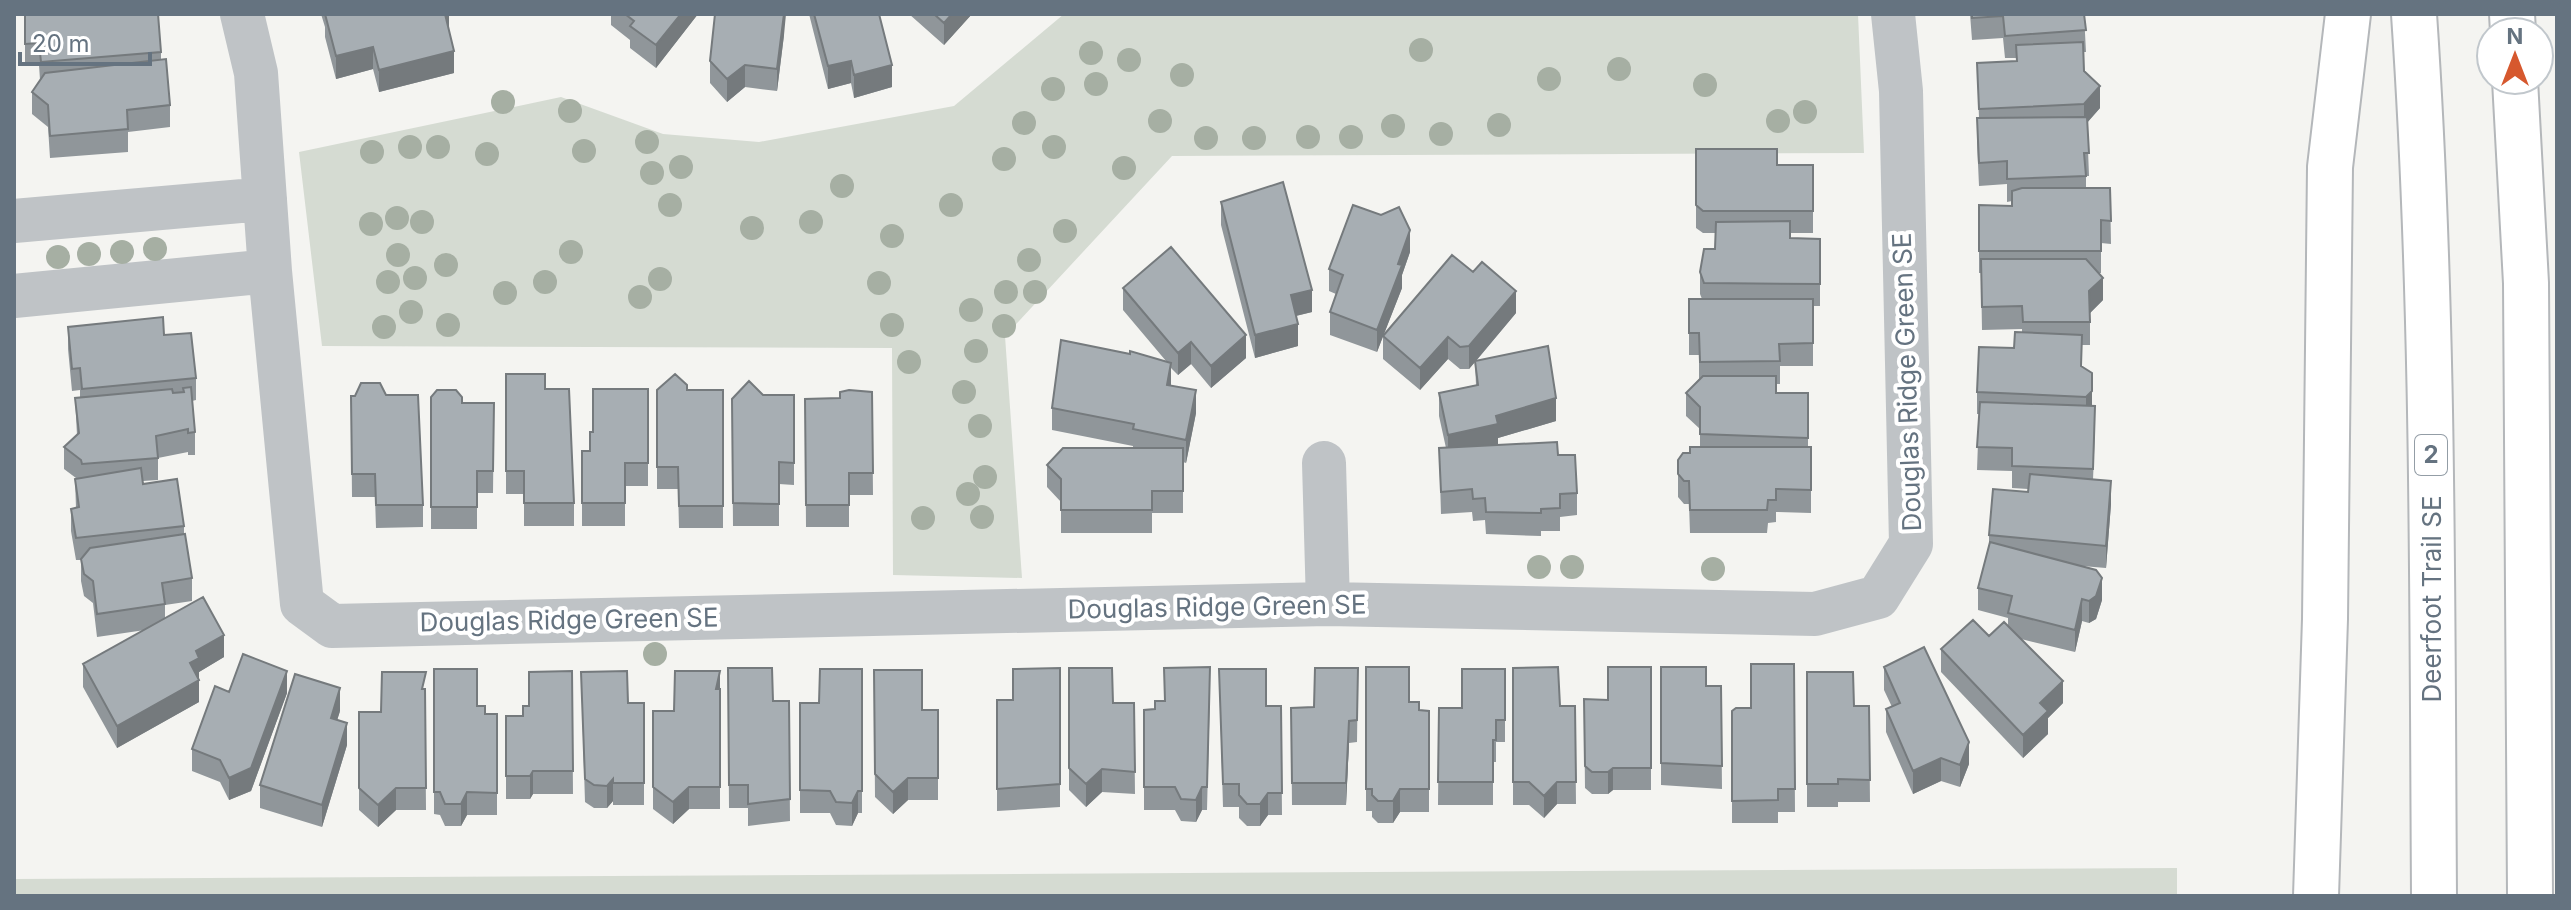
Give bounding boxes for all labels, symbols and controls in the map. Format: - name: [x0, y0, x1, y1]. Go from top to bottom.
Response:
- scale bar: [20, 16, 150, 66]
- north arrow: [2475, 16, 2555, 96]
- text: N: [2507, 23, 2523, 49]
- text: 20 m: [32, 29, 90, 58]
- street label: Douglas Ridge Green SE: [1886, 232, 1927, 532]
- road number: 2: [2415, 435, 2447, 475]
- street label: Deerfoot Trail SE: [2416, 495, 2447, 703]
- street label: Douglas Ridge Green SE: [1067, 588, 1367, 625]
- street label: Douglas Ridge Green SE: [419, 601, 719, 638]

